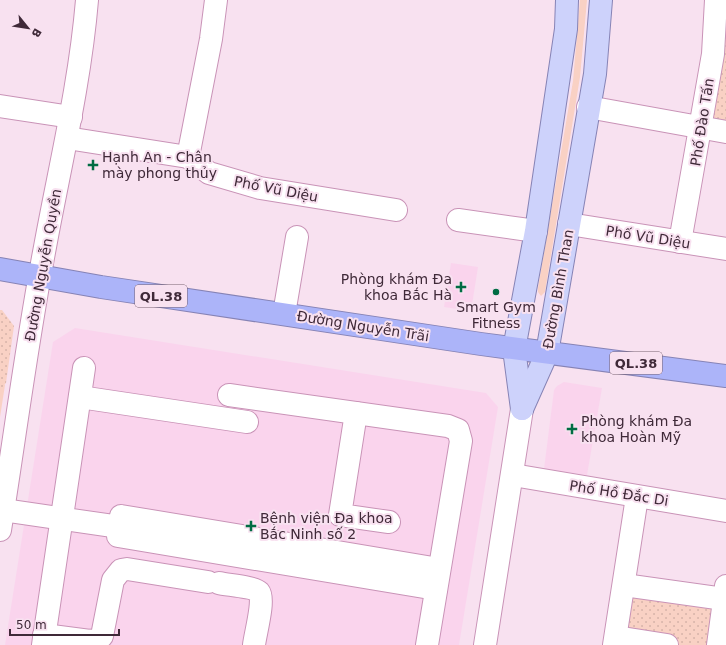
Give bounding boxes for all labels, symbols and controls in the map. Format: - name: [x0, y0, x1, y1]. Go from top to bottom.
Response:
- north arrow: [8, 8, 48, 48]
- text: B: [29, 26, 44, 40]
- street label: Phố Đào Tấn: [687, 77, 717, 167]
- place label: Hạnh An - Chân mày phong thủy: [102, 149, 217, 181]
- marker: Hạnh An - Chân mày phong thủy: [87, 159, 99, 171]
- street label: Phố Vũ Diệu: [233, 173, 319, 205]
- street label: Đường Nguyễn Quyền: [22, 187, 64, 343]
- street label: Phố Vũ Diệu: [605, 222, 691, 252]
- street label: Đường Bình Than: [540, 228, 576, 350]
- place label: Phòng khám Đa khoa Bắc Hà: [341, 271, 452, 303]
- marker: Phòng khám Đa khoa Bắc Hà: [455, 281, 467, 293]
- road number: QL.38: [135, 285, 187, 307]
- marker: Smart Gym Fitness: [491, 287, 501, 297]
- place label: Smart Gym Fitness: [456, 299, 536, 331]
- street label: Đường Nguyễn Trãi: [296, 308, 430, 344]
- road number: QL.38: [610, 352, 662, 374]
- place label: Phòng khám Đa khoa Hoàn Mỹ: [581, 413, 692, 445]
- marker: Phòng khám Đa khoa Hoàn Mỹ: [566, 423, 578, 435]
- street label: Phố Hồ Đắc Di: [568, 477, 670, 509]
- place label: Bệnh viện Đa khoa Bắc Ninh số 2: [260, 510, 393, 542]
- marker: Bệnh viện Đa khoa Bắc Ninh số 2: [245, 520, 257, 532]
- scale bar: [10, 611, 119, 637]
- text: 50 m: [16, 618, 47, 632]

